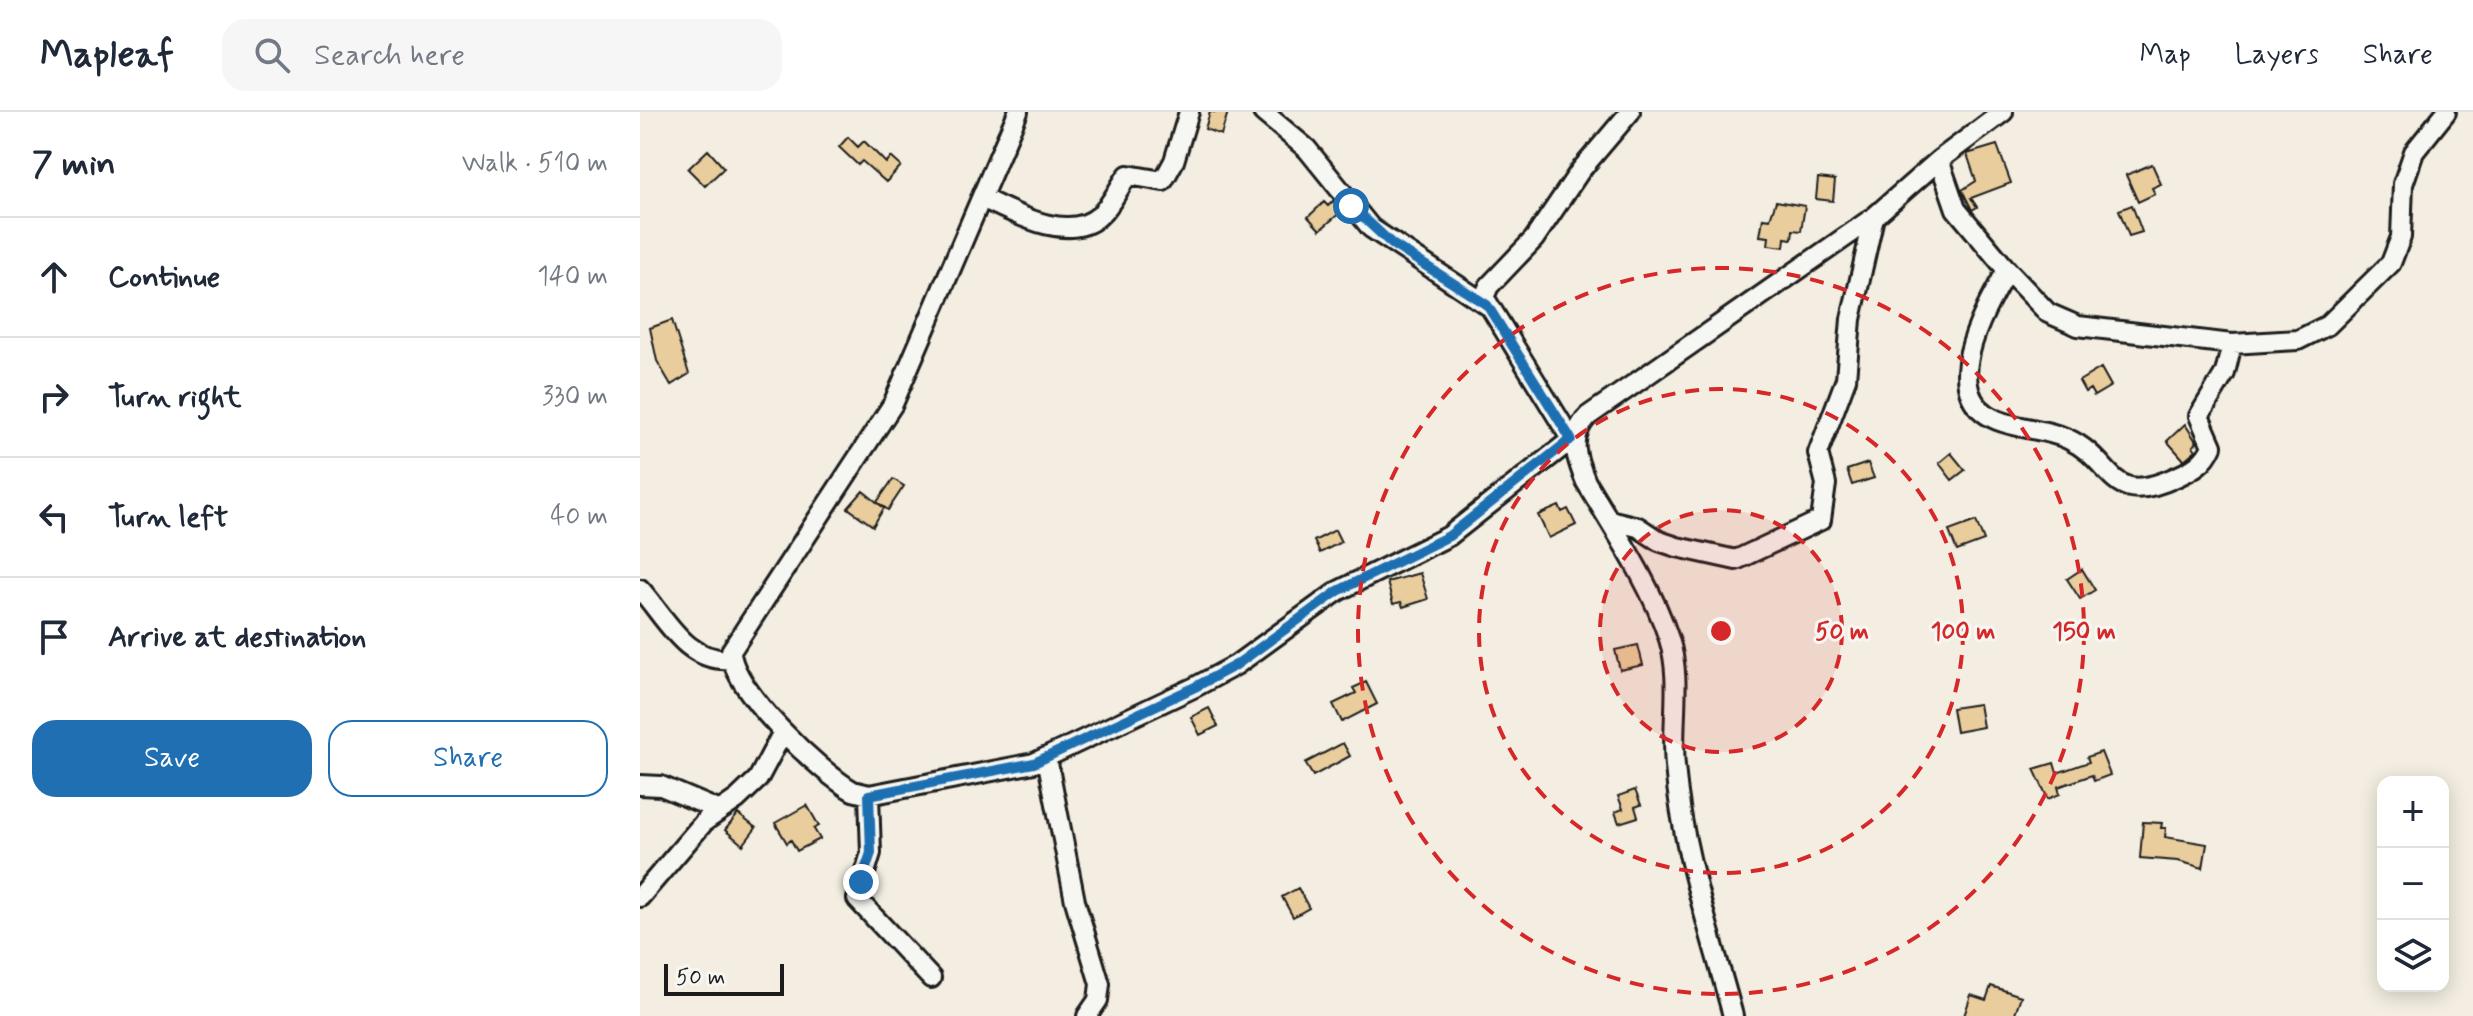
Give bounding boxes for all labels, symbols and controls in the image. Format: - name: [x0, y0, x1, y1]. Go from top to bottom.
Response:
- search box: [222, 19, 782, 91]
- text: Mapleaf: [40, 31, 174, 80]
- icon: search: [250, 33, 294, 77]
- text: Search here: [314, 36, 465, 75]
- text: Map: [2140, 37, 2191, 74]
- text: Layers: [2235, 37, 2319, 74]
- text: Share: [2363, 37, 2433, 74]
- text: 7 min: [32, 142, 116, 187]
- text: Walk · 510 m: [462, 147, 608, 181]
- route start: [1333, 188, 1369, 224]
- icon: ahead: [32, 255, 76, 299]
- text: Continue: [108, 258, 220, 297]
- text: 140 m: [537, 260, 608, 294]
- icon: right: [32, 375, 76, 419]
- text: Turn right: [108, 378, 241, 417]
- text: 330 m: [542, 380, 608, 414]
- icon: left: [32, 495, 76, 539]
- text: Turn left: [108, 498, 228, 537]
- text: 40 m: [550, 500, 608, 534]
- icon: arrive: [32, 615, 76, 659]
- centre of rings: [1707, 617, 1735, 645]
- text: 50 m: [1815, 617, 1869, 648]
- text: 100 m: [1931, 617, 1995, 648]
- text: 150 m: [2052, 617, 2116, 648]
- text: Arrive at destination: [108, 618, 366, 657]
- button: Save: [32, 720, 312, 797]
- button: Share: [328, 720, 608, 797]
- map controls: [2377, 776, 2449, 992]
- button: +: [2377, 776, 2449, 848]
- button: −: [2377, 848, 2449, 920]
- route end: [843, 864, 879, 900]
- button: layers: [2377, 920, 2449, 992]
- scale bar: [664, 960, 784, 996]
- text: 50 m: [676, 964, 725, 992]

